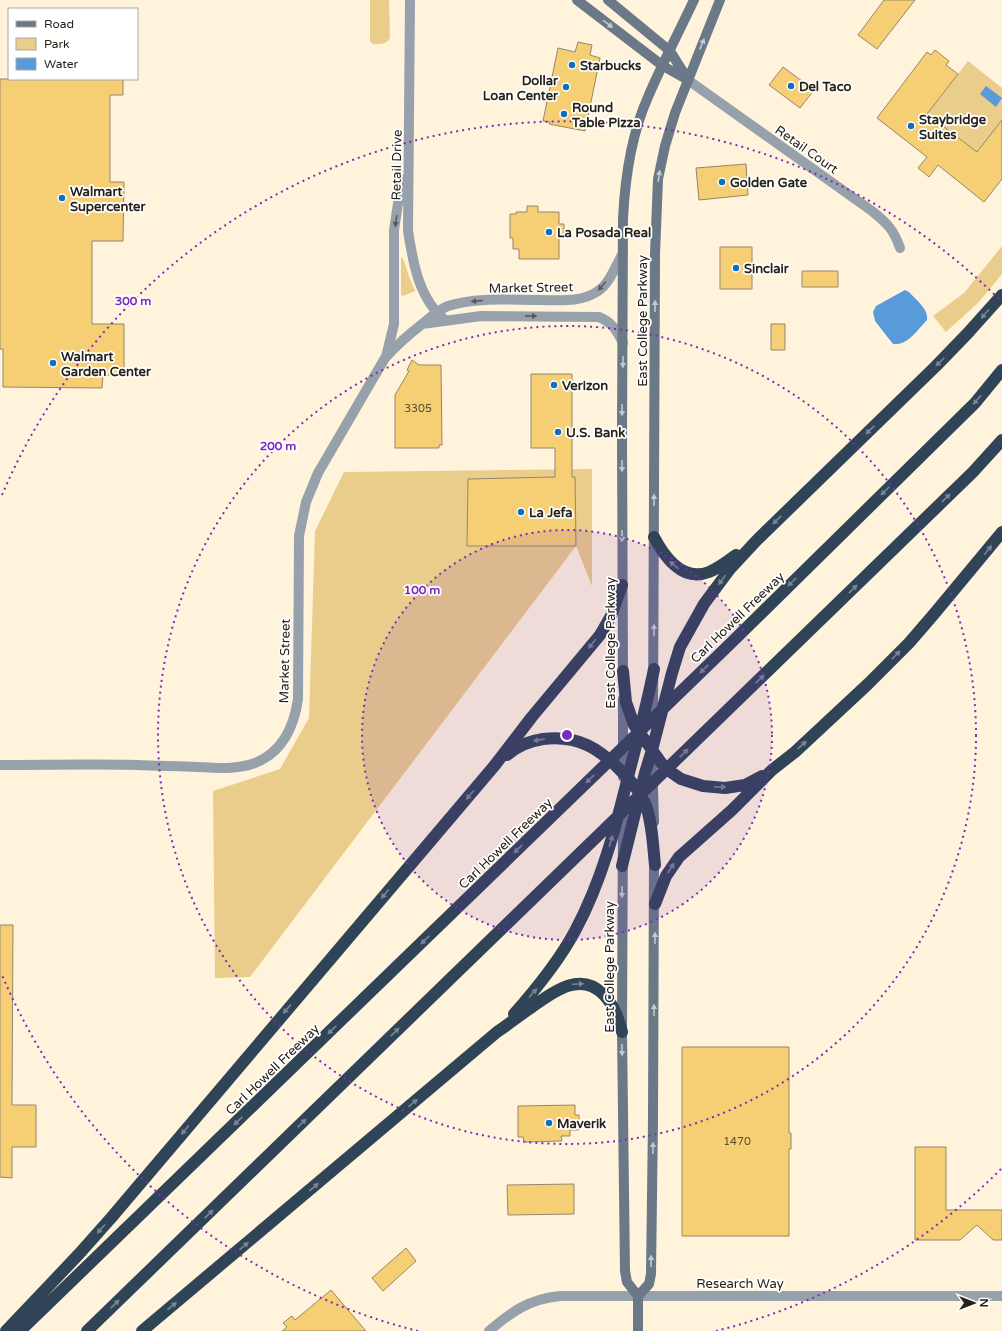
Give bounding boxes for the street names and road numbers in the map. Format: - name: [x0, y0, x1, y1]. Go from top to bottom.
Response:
- street label: Retail Court: [772, 122, 841, 177]
- street label: Retail Drive: [388, 130, 406, 201]
- street label: East College Parkway: [635, 255, 651, 387]
- street label: Market Street: [489, 279, 574, 297]
- street label: Carl Howell Freeway: [687, 569, 788, 667]
- street label: East College Parkway: [603, 577, 619, 709]
- street label: Market Street: [276, 619, 294, 703]
- street label: Carl Howell Freeway: [455, 795, 556, 893]
- street label: East College Parkway: [602, 901, 618, 1033]
- street label: Carl Howell Freeway: [222, 1021, 323, 1119]
- street label: Research Way: [696, 1276, 784, 1292]

